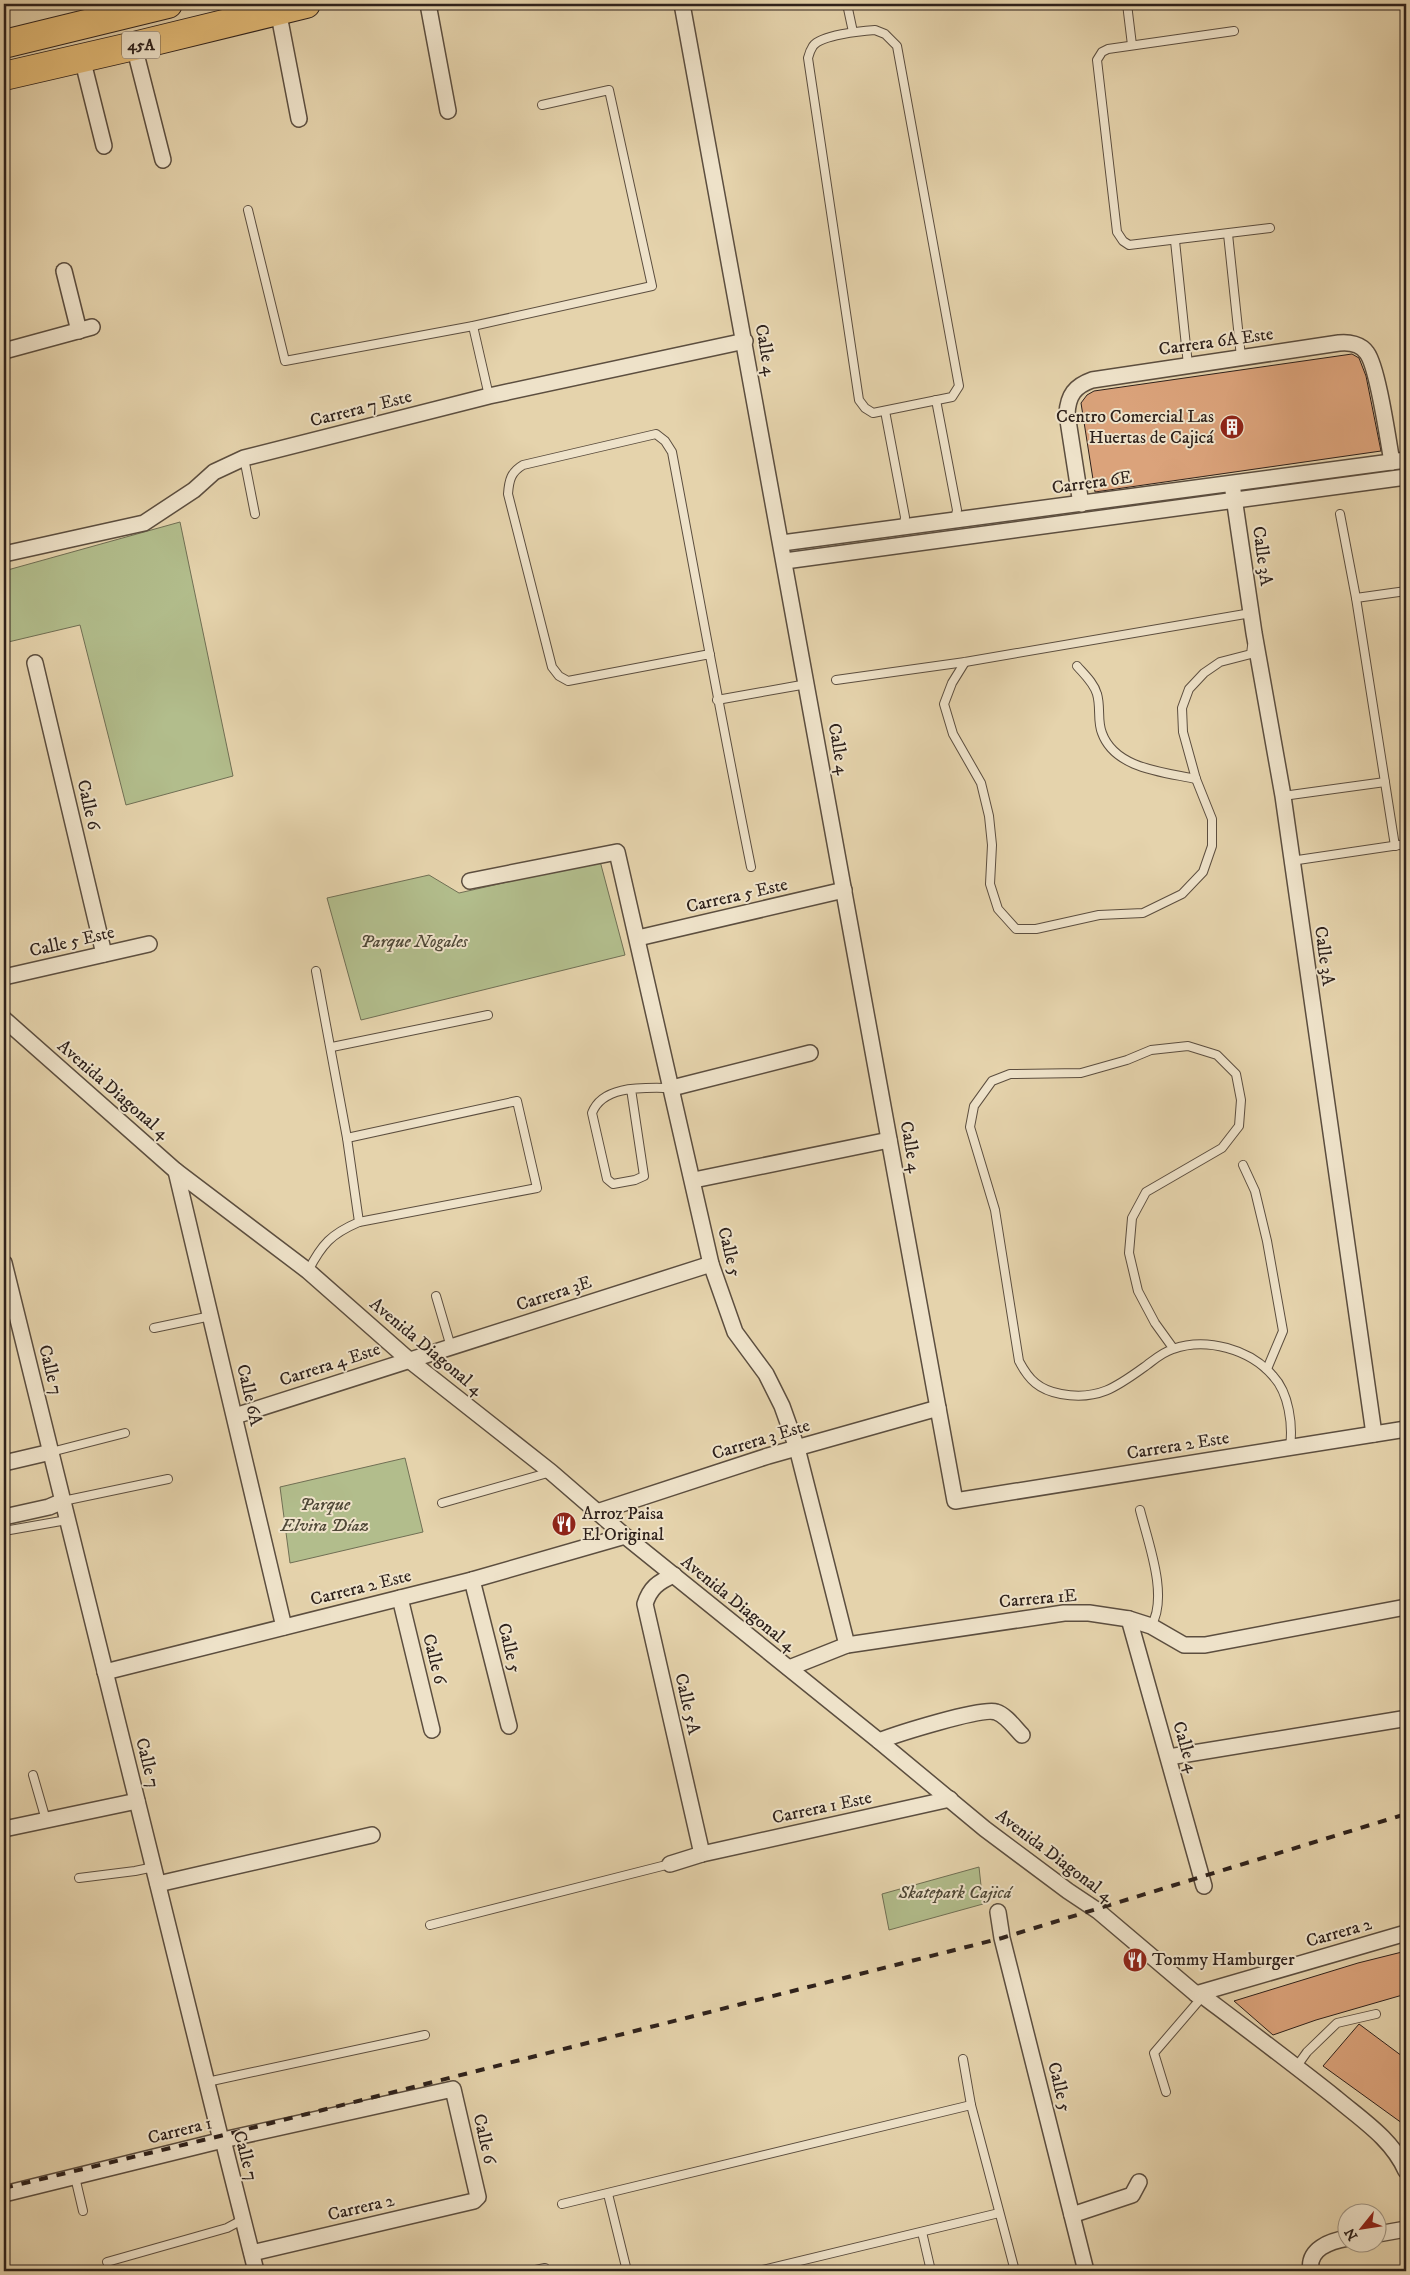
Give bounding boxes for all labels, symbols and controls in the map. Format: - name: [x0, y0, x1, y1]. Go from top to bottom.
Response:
- road number: 45A: [122, 32, 160, 58]
- street label: Calle 4: [750, 322, 780, 378]
- street label: Carrera 6A Este: [1157, 323, 1275, 361]
- street label: Carrera 7 Este: [308, 386, 414, 432]
- place label: Centro Comercial Las Huertas de Cajicá: [1056, 406, 1214, 449]
- building icon: Centro Comercial Las Huertas de Cajicá: [1219, 414, 1245, 440]
- street label: Carrera 6E: [1050, 466, 1134, 500]
- street label: Calle 3A: [1247, 525, 1277, 588]
- street label: Calle 4: [823, 721, 853, 777]
- street label: Calle 6: [72, 778, 105, 833]
- street label: Carrera 5 Este: [684, 874, 790, 918]
- street label: Calle 5 Este: [27, 922, 117, 962]
- street label: Calle 3A: [1309, 925, 1339, 988]
- park label: Parque Nogales: [360, 931, 468, 953]
- street label: Avenida Diagonal 4: [53, 1035, 174, 1145]
- street label: Calle 4: [895, 1119, 925, 1175]
- street label: Calle 5: [712, 1225, 746, 1279]
- street label: Carrera 3E: [513, 1271, 595, 1317]
- street label: Avenida Diagonal 4: [365, 1293, 488, 1401]
- street label: Carrera 4 Este: [277, 1338, 383, 1392]
- street label: Calle 7: [33, 1343, 67, 1397]
- street label: Calle 6A: [231, 1362, 267, 1428]
- street label: Carrera 3 Este: [709, 1415, 813, 1465]
- street label: Carrera 2 Este: [1125, 1427, 1231, 1465]
- park label: Parque Elvira Díaz: [280, 1494, 369, 1537]
- place label: Arroz Paisa El Original: [582, 1503, 665, 1546]
- restaurant icon: Arroz Paisa El Original: [551, 1511, 577, 1537]
- street label: Avenida Diagonal 4: [676, 1551, 800, 1657]
- street label: Carrera 2 Este: [308, 1565, 414, 1611]
- street label: Carrera 1E: [998, 1585, 1078, 1613]
- street label: Calle 5: [492, 1621, 526, 1675]
- street label: Calle 6: [417, 1632, 451, 1687]
- street label: Calle 5A: [669, 1671, 705, 1737]
- street label: Calle 4: [1167, 1719, 1203, 1776]
- street label: Calle 7: [130, 1736, 164, 1790]
- street label: Carrera 1 Este: [770, 1787, 874, 1829]
- street label: Avenida Diagonal 4: [991, 1805, 1117, 1908]
- park label: Skatepark Cajicá: [897, 1882, 1014, 1904]
- street label: Carrera 2: [1304, 1913, 1375, 1953]
- restaurant icon: Tommy Hamburger: [1122, 1947, 1148, 1973]
- place label: Tommy Hamburger: [1152, 1949, 1295, 1971]
- street label: Calle 5: [1042, 2060, 1076, 2114]
- street label: Carrera 1: [146, 2112, 214, 2150]
- street label: Calle 6: [468, 2112, 501, 2167]
- street label: Calle 7: [228, 2128, 262, 2184]
- street label: Carrera 2: [326, 2190, 397, 2226]
- north arrow: [1338, 2202, 1388, 2252]
- text: N: [1341, 2224, 1362, 2243]

